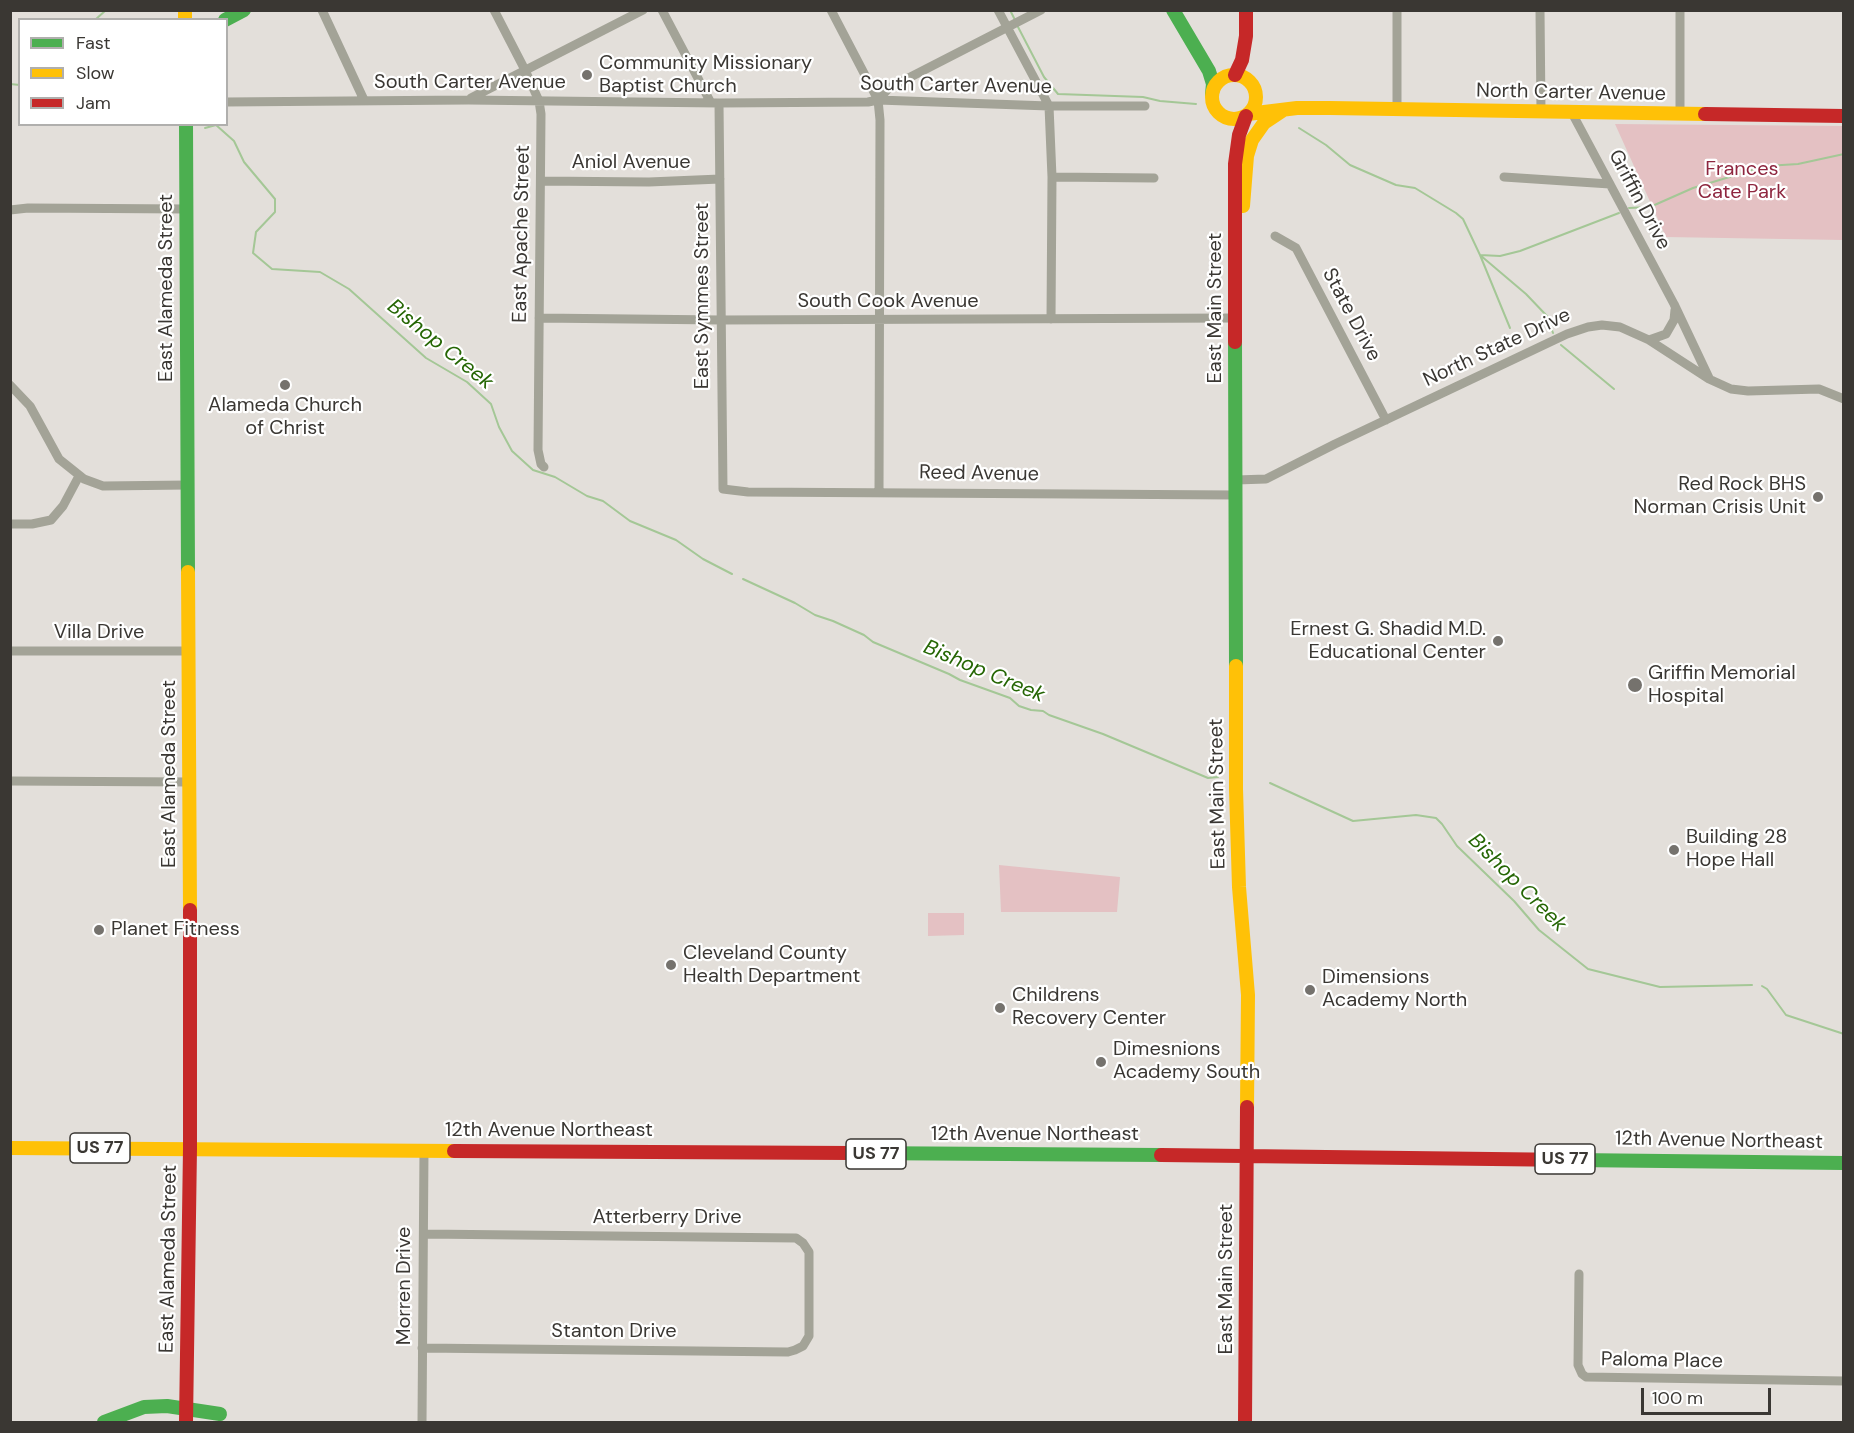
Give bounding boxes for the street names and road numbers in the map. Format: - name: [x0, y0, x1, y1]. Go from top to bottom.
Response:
- street label: South Carter Avenue: [374, 71, 566, 95]
- street label: South Carter Avenue: [860, 72, 1052, 100]
- street label: North Carter Avenue: [1476, 79, 1666, 107]
- street label: East Apache Street: [508, 145, 536, 323]
- street label: Griffin Drive: [1603, 146, 1675, 254]
- street label: Aniol Avenue: [571, 151, 691, 175]
- street label: East Alameda Street: [155, 194, 179, 382]
- street label: East Symmes Street: [691, 203, 715, 389]
- street label: East Main Street: [1204, 233, 1228, 383]
- street label: State Drive: [1317, 264, 1385, 366]
- street label: South Cook Avenue: [798, 290, 978, 314]
- street label: North State Drive: [1420, 303, 1574, 393]
- street label: Reed Avenue: [919, 461, 1039, 487]
- street label: Villa Drive: [54, 621, 144, 645]
- street label: East Alameda Street: [158, 680, 182, 868]
- street label: East Main Street: [1205, 718, 1231, 870]
- street label: 12th Avenue Northeast: [445, 1119, 653, 1143]
- street label: 12th Avenue Northeast: [931, 1123, 1139, 1147]
- street label: 12th Avenue Northeast: [1615, 1127, 1823, 1155]
- road number: US 77: [70, 1133, 130, 1163]
- road number: US 77: [846, 1139, 906, 1169]
- road number: US 77: [1535, 1144, 1595, 1174]
- street label: East Alameda Street: [155, 1165, 183, 1353]
- street label: East Main Street: [1215, 1204, 1239, 1354]
- street label: Atterberry Drive: [592, 1206, 742, 1230]
- street label: Morren Drive: [393, 1227, 417, 1345]
- street label: Stanton Drive: [551, 1320, 677, 1344]
- street label: Paloma Place: [1601, 1348, 1723, 1374]

